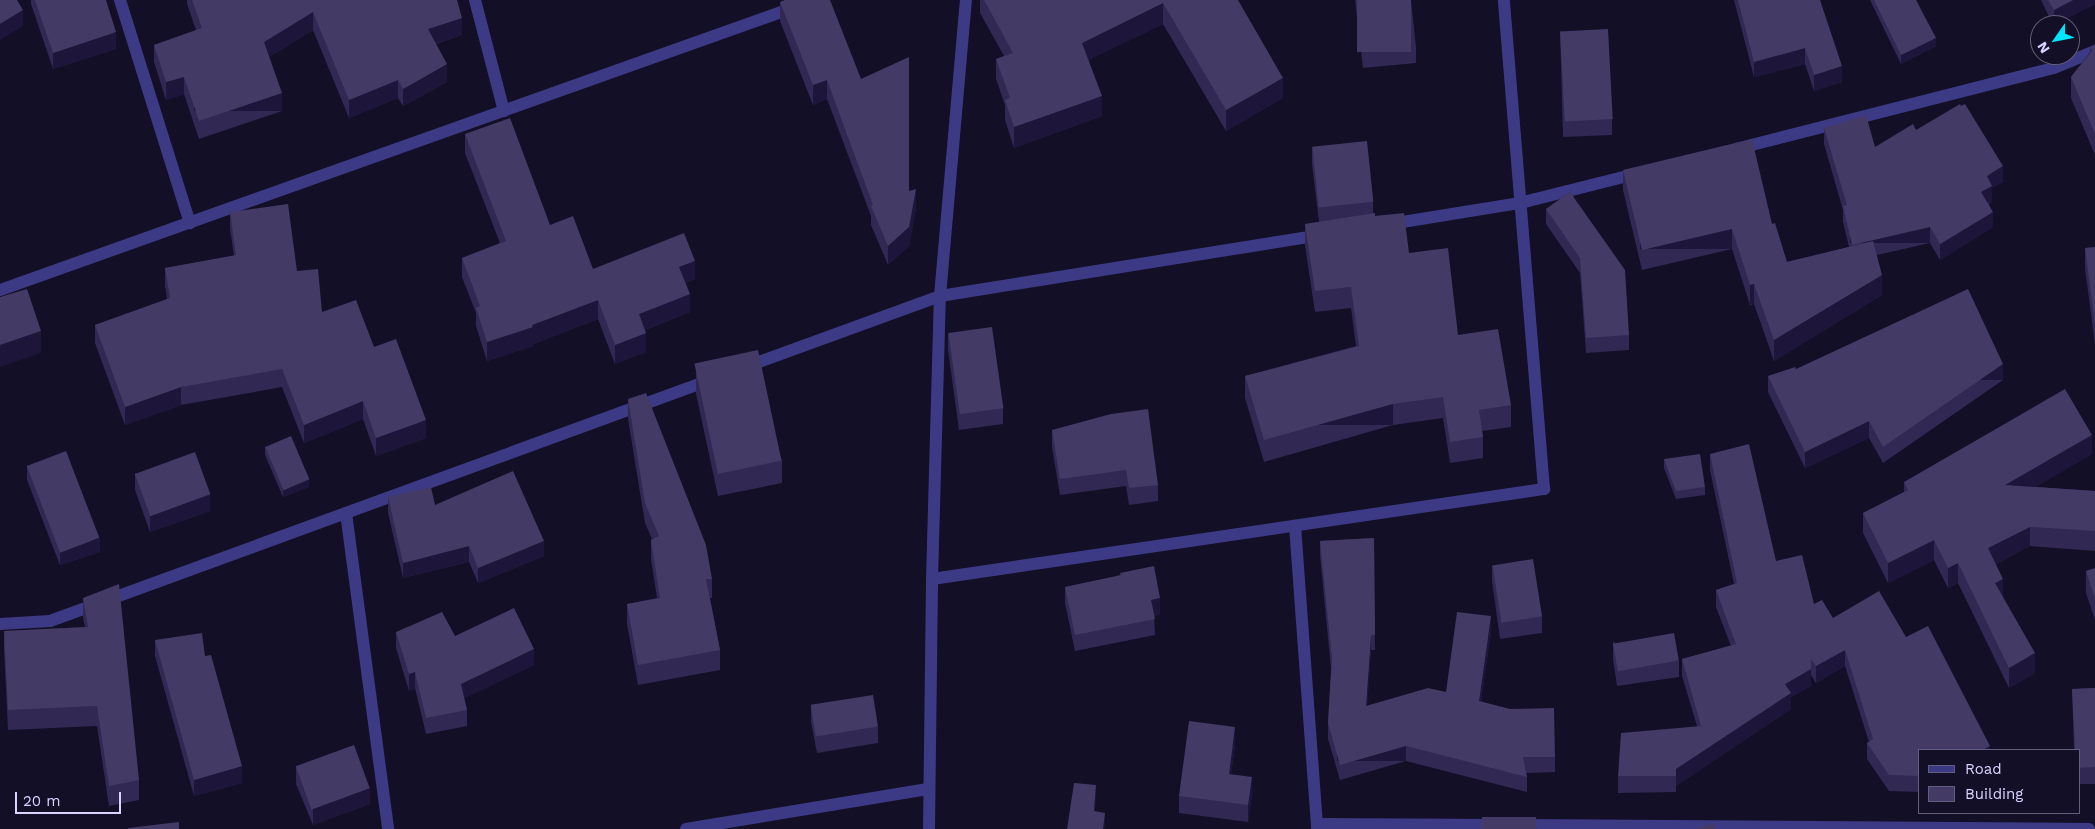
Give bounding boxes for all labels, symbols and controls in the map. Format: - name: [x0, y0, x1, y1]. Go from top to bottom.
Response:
- north arrow: [2030, 15, 2080, 65]
- text: N: [2034, 39, 2053, 56]
- legend: [1918, 749, 2080, 814]
- text: Road: [1965, 760, 2002, 778]
- scale bar: [18, 782, 124, 814]
- text: Building: [1965, 785, 2023, 803]
- text: 20 m: [23, 792, 61, 810]

